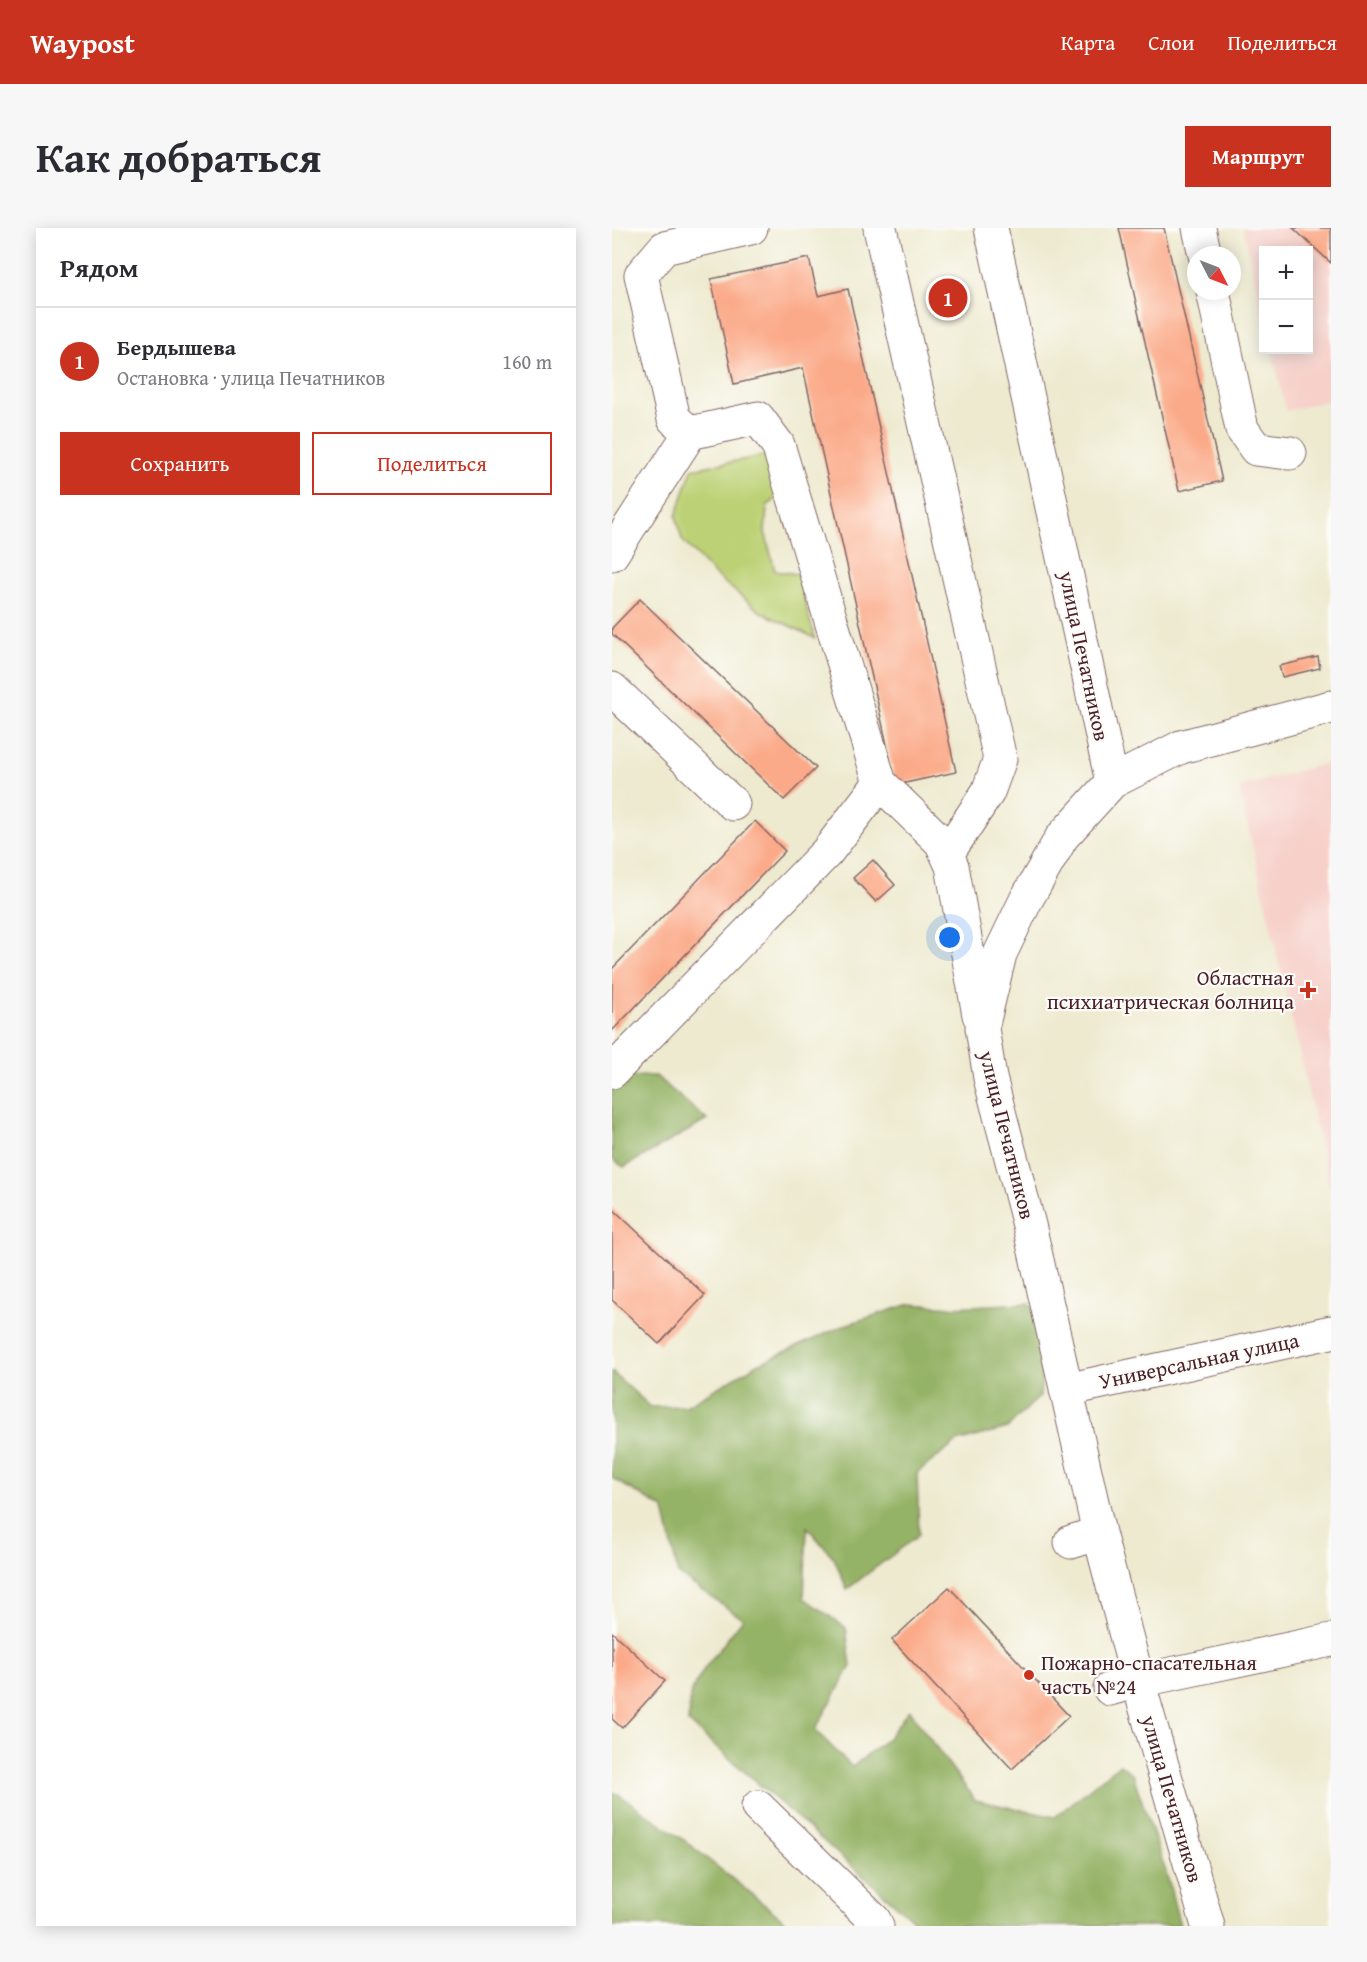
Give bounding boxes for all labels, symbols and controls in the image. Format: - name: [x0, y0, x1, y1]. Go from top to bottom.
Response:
- text: Waypost: [30, 22, 135, 63]
- text: Карта: [1061, 27, 1115, 58]
- text: Слои: [1148, 27, 1194, 58]
- text: Поделиться: [1227, 27, 1337, 58]
- text: Как добраться: [36, 126, 321, 187]
- button: Маршрут: [1185, 126, 1331, 187]
- north arrow: [1187, 246, 1241, 300]
- map controls: [1259, 246, 1313, 354]
- button: +: [1259, 246, 1313, 300]
- text: Рядом: [60, 248, 138, 287]
- pin: 1: [928, 276, 968, 320]
- button: −: [1259, 300, 1313, 354]
- text: Бердышева: [117, 331, 236, 363]
- text: 1: [74, 347, 85, 376]
- text: 160 m: [502, 347, 552, 376]
- text: Остановка · улица Печатников: [117, 363, 385, 392]
- button: Сохранить: [60, 432, 300, 495]
- button: Поделиться: [312, 432, 552, 495]
- street label: улица Печатников: [1051, 567, 1118, 744]
- your location: [935, 923, 964, 952]
- place label: Областная психиатрическая болница: [1047, 962, 1294, 1017]
- marker: Областная психиатрическая болница: [1299, 981, 1317, 999]
- street label: улица Печатников: [971, 1046, 1043, 1222]
- street label: Универсальная улица: [1096, 1324, 1302, 1397]
- place label: Пожарно-спасательная часть №24: [1041, 1647, 1257, 1702]
- marker: Пожарно-спасательная часть №24: [1022, 1668, 1036, 1682]
- street label: улица Печатников: [1134, 1711, 1211, 1886]

